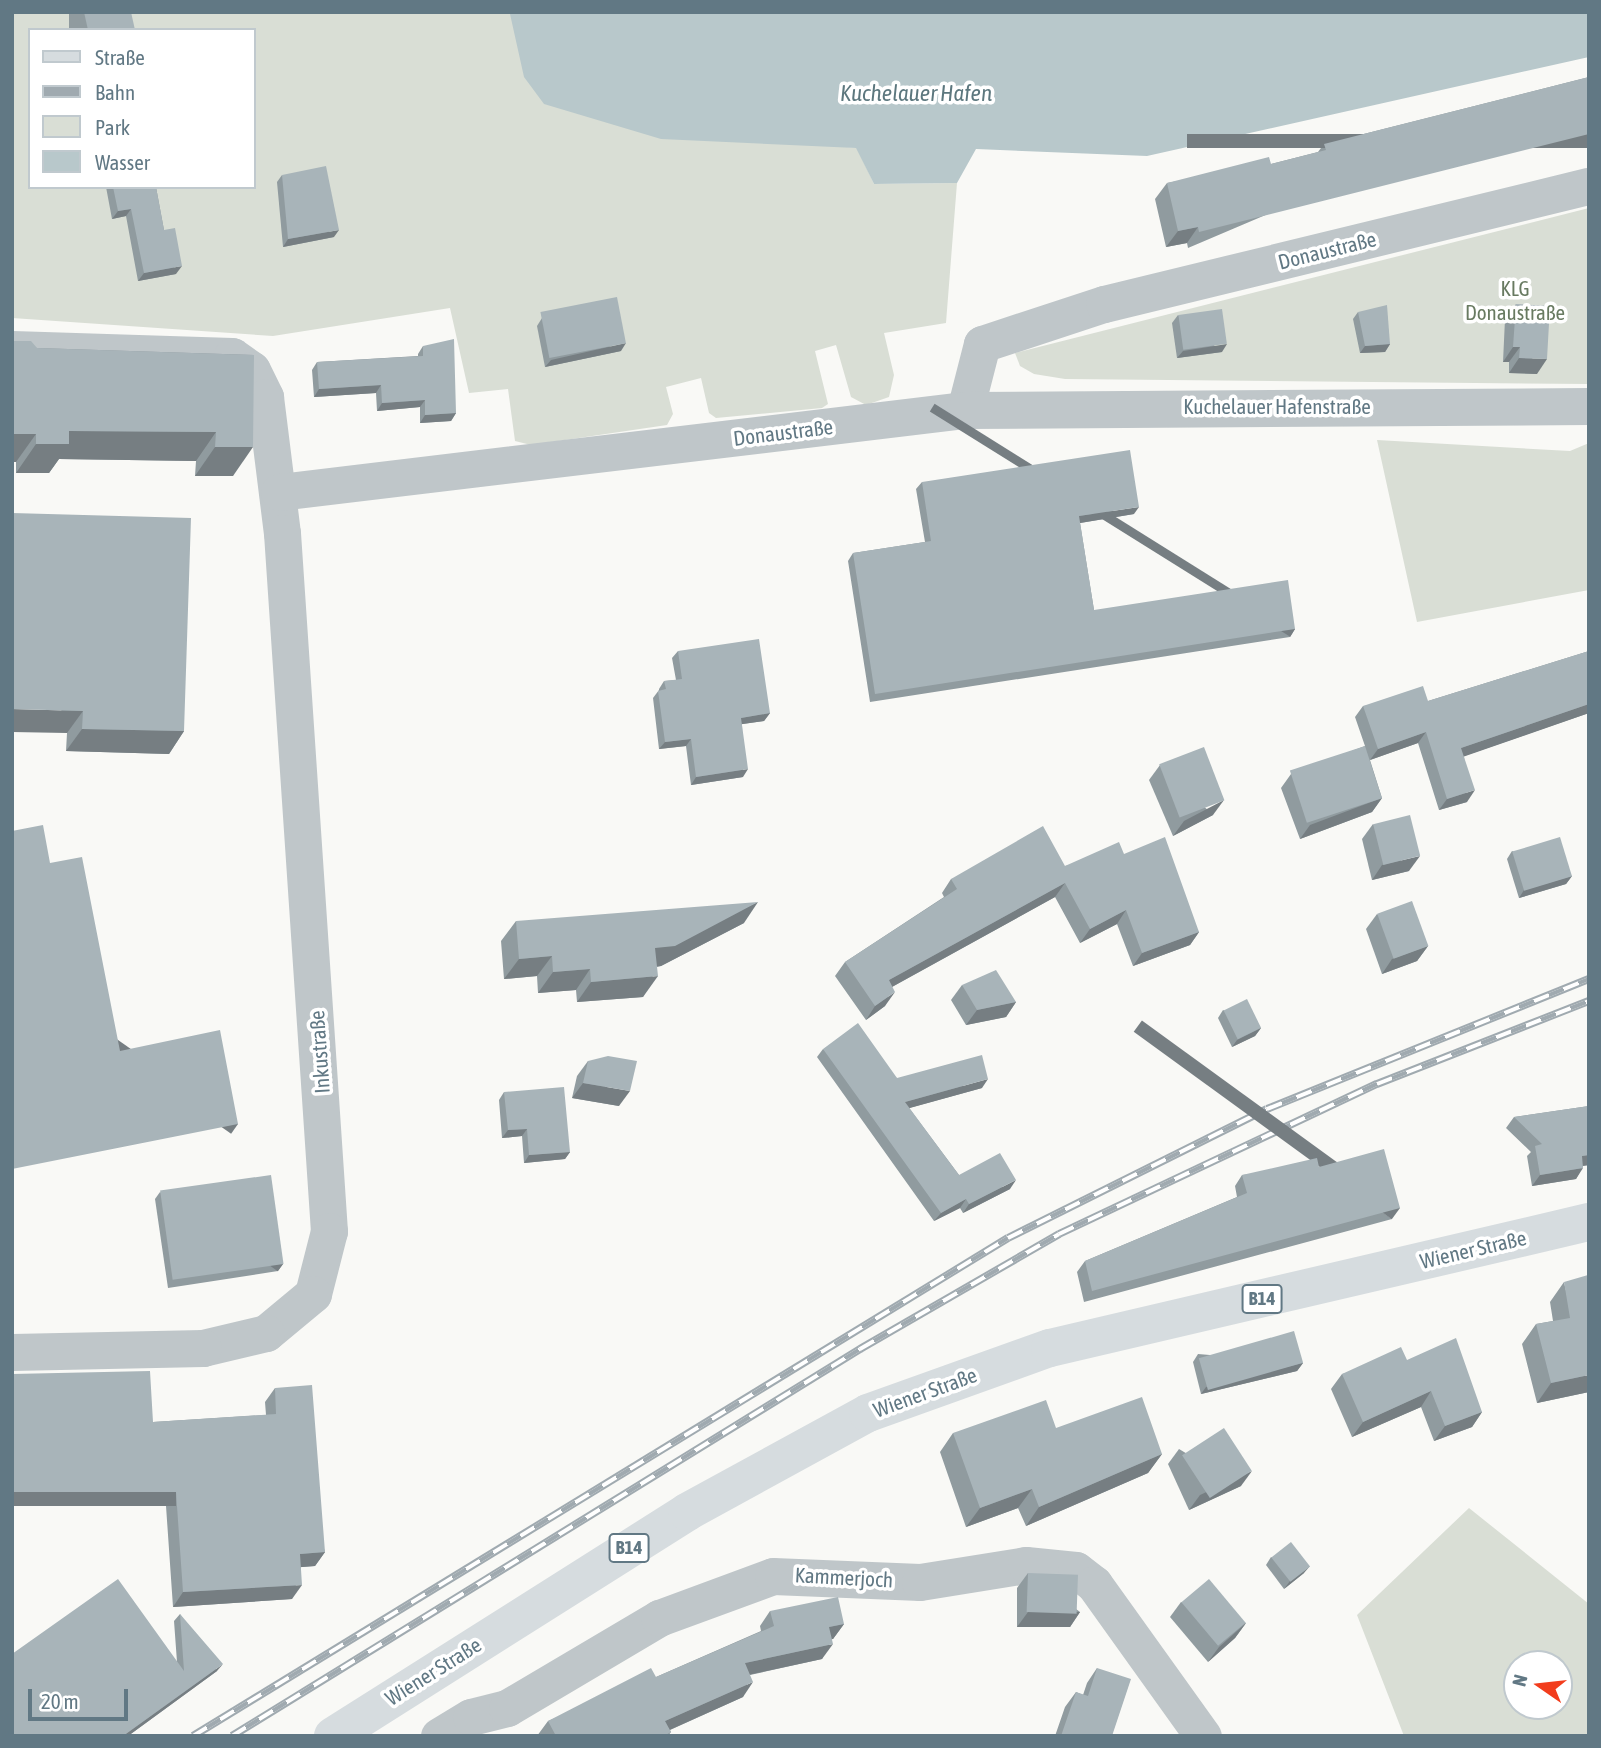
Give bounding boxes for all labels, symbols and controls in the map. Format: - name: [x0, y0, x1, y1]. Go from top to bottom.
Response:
- legend: [28, 28, 256, 189]
- text: Straße: [95, 45, 145, 69]
- water label: Kuchelauer Hafen: [840, 79, 992, 107]
- text: Bahn: [95, 80, 135, 104]
- text: Park: [95, 115, 130, 139]
- text: Wasser: [95, 150, 150, 174]
- street label: Donaustraße: [1275, 226, 1379, 274]
- park label: KLG Donaustraße: [1465, 275, 1565, 325]
- street label: Kuchelauer Hafenstraße: [1183, 393, 1371, 419]
- street label: Donaustraße: [732, 413, 834, 451]
- street label: Inkustraße: [304, 1010, 334, 1094]
- street label: Wiener Straße: [1417, 1225, 1529, 1273]
- road number: B14: [1241, 1284, 1283, 1315]
- street label: Wiener Straße: [870, 1362, 980, 1422]
- road number: B14: [608, 1532, 650, 1564]
- street label: Kammerjoch: [794, 1562, 894, 1592]
- street label: Wiener Straße: [380, 1632, 486, 1710]
- north arrow: [1503, 1650, 1573, 1720]
- text: N: [1508, 1672, 1532, 1689]
- scale bar: [32, 1674, 131, 1718]
- text: 20 m: [41, 1689, 79, 1713]

